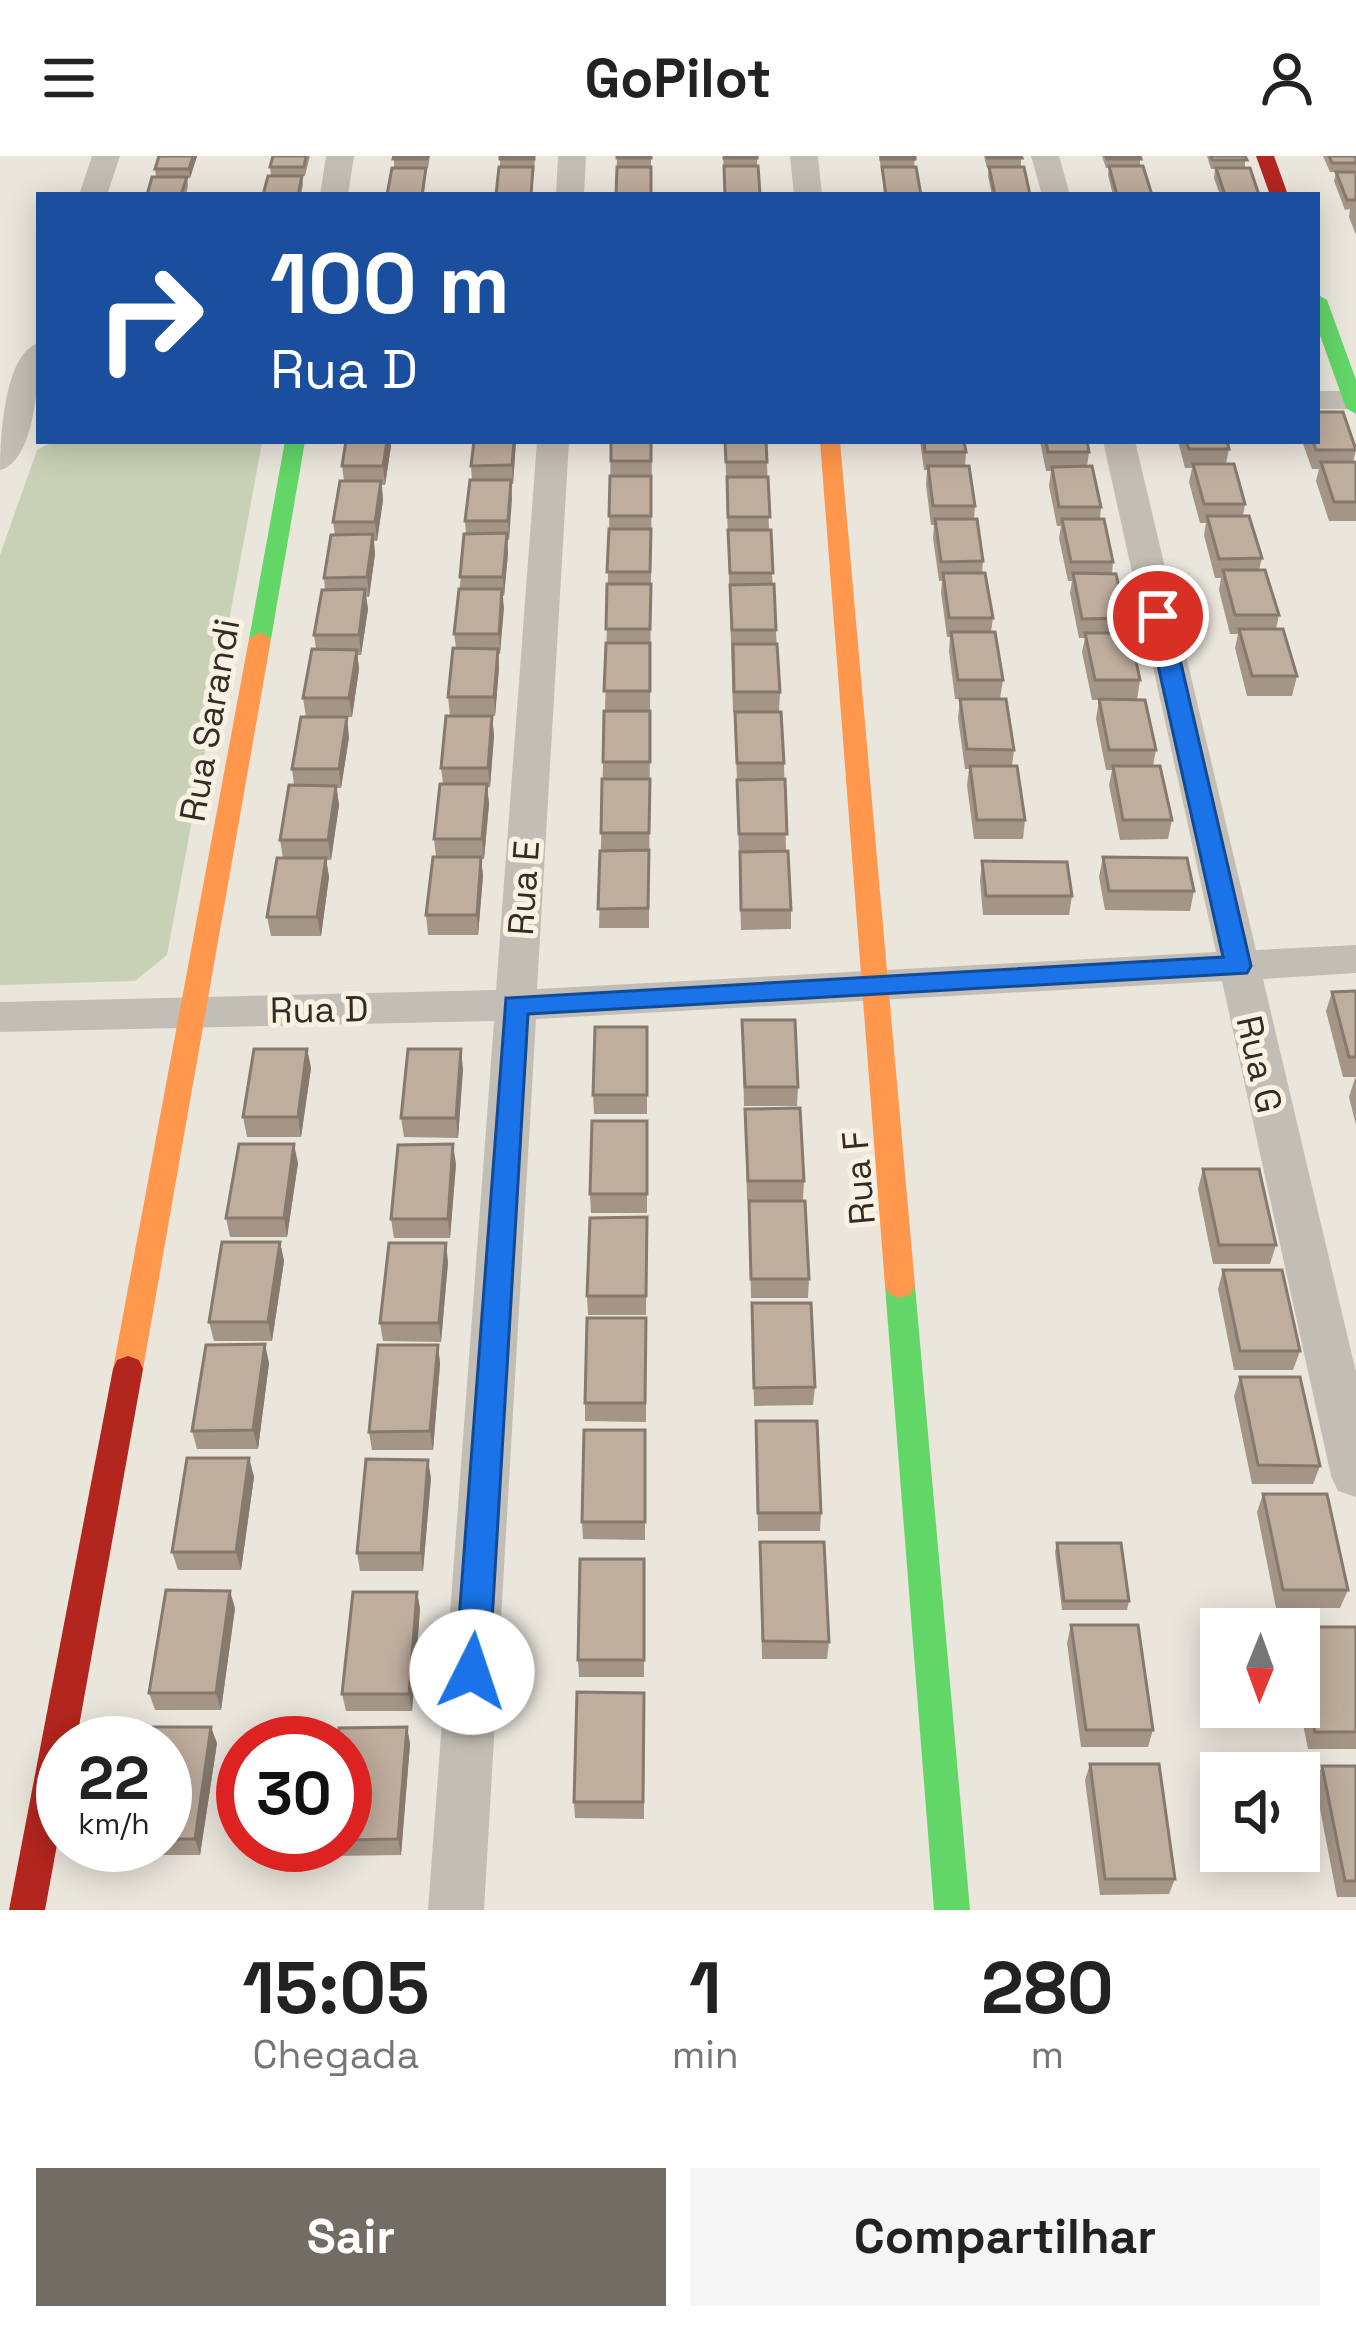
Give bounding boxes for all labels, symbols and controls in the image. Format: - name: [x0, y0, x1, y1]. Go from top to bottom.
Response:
- text: GoPilot: [585, 44, 771, 113]
- icon: menu: [36, 45, 102, 111]
- icon: person: [1254, 45, 1320, 111]
- text: 100 m: [270, 230, 510, 338]
- icon: right: [72, 240, 228, 396]
- text: Rua D: [270, 335, 418, 404]
- pin: [1107, 565, 1209, 667]
- icon: arrive: [1125, 583, 1191, 649]
- street label: Rua Sarandi: [170, 615, 250, 825]
- street label: Rua E: [498, 839, 550, 937]
- street label: Rua D: [269, 986, 369, 1034]
- street label: Rua G: [1226, 1011, 1293, 1117]
- street label: Rua F: [832, 1129, 886, 1227]
- north arrow: [1200, 1608, 1320, 1728]
- map controls: [1200, 1608, 1320, 1872]
- position arrow: [409, 1609, 535, 1735]
- speed limit sign: 30: [216, 1716, 372, 1872]
- text: 22: [78, 1740, 150, 1817]
- button: sound: [1200, 1752, 1320, 1872]
- text: km/h: [78, 1804, 150, 1843]
- text: 15:05: [242, 1942, 429, 2034]
- text: 1: [689, 1942, 721, 2034]
- text: 280: [981, 1942, 1114, 2034]
- text: Chegada: [253, 2030, 419, 2079]
- text: min: [672, 2030, 739, 2079]
- text: m: [1031, 2030, 1064, 2079]
- button: Sair: [36, 2168, 666, 2306]
- button: Compartilhar: [690, 2168, 1320, 2306]

